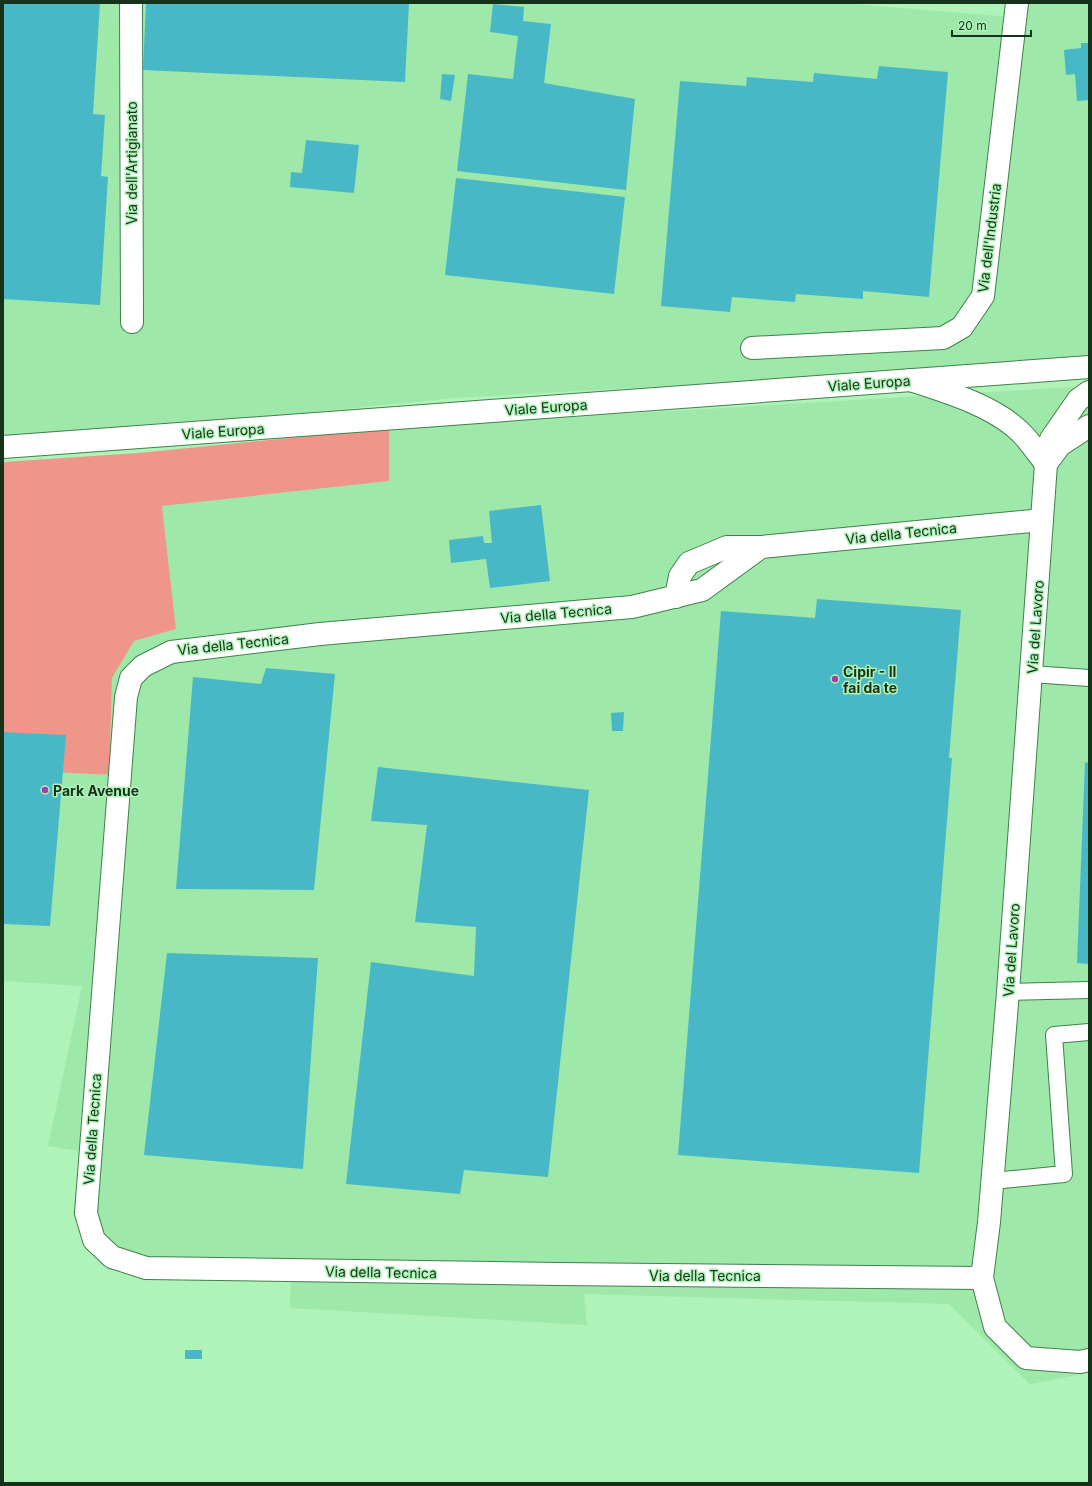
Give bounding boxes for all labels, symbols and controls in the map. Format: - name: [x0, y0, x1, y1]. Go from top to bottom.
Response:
- scale bar: [952, 12, 1031, 38]
- text: 20 m: [958, 18, 987, 33]
- street label: Via dell'Artigianato: [123, 101, 140, 225]
- street label: Via dell'Industria: [974, 182, 1004, 294]
- street label: Viale Europa: [827, 372, 911, 394]
- street label: Viale Europa: [504, 396, 588, 418]
- street label: Viale Europa: [181, 420, 265, 442]
- street label: Via della Tecnica: [844, 519, 958, 547]
- street label: Via del Lavoro: [1023, 580, 1047, 674]
- street label: Via della Tecnica: [500, 600, 612, 626]
- street label: Via della Tecnica: [176, 630, 290, 658]
- place label: Cipir - Il fai da te: [843, 663, 897, 696]
- marker: Cipir - Il fai da te: [830, 674, 840, 684]
- place label: Park Avenue: [53, 782, 139, 799]
- marker: Park Avenue: [40, 785, 50, 795]
- street label: Via del Lavoro: [999, 903, 1023, 997]
- street label: Via della Tecnica: [80, 1073, 104, 1185]
- street label: Via della Tecnica: [325, 1263, 437, 1281]
- street label: Via della Tecnica: [649, 1267, 761, 1284]

